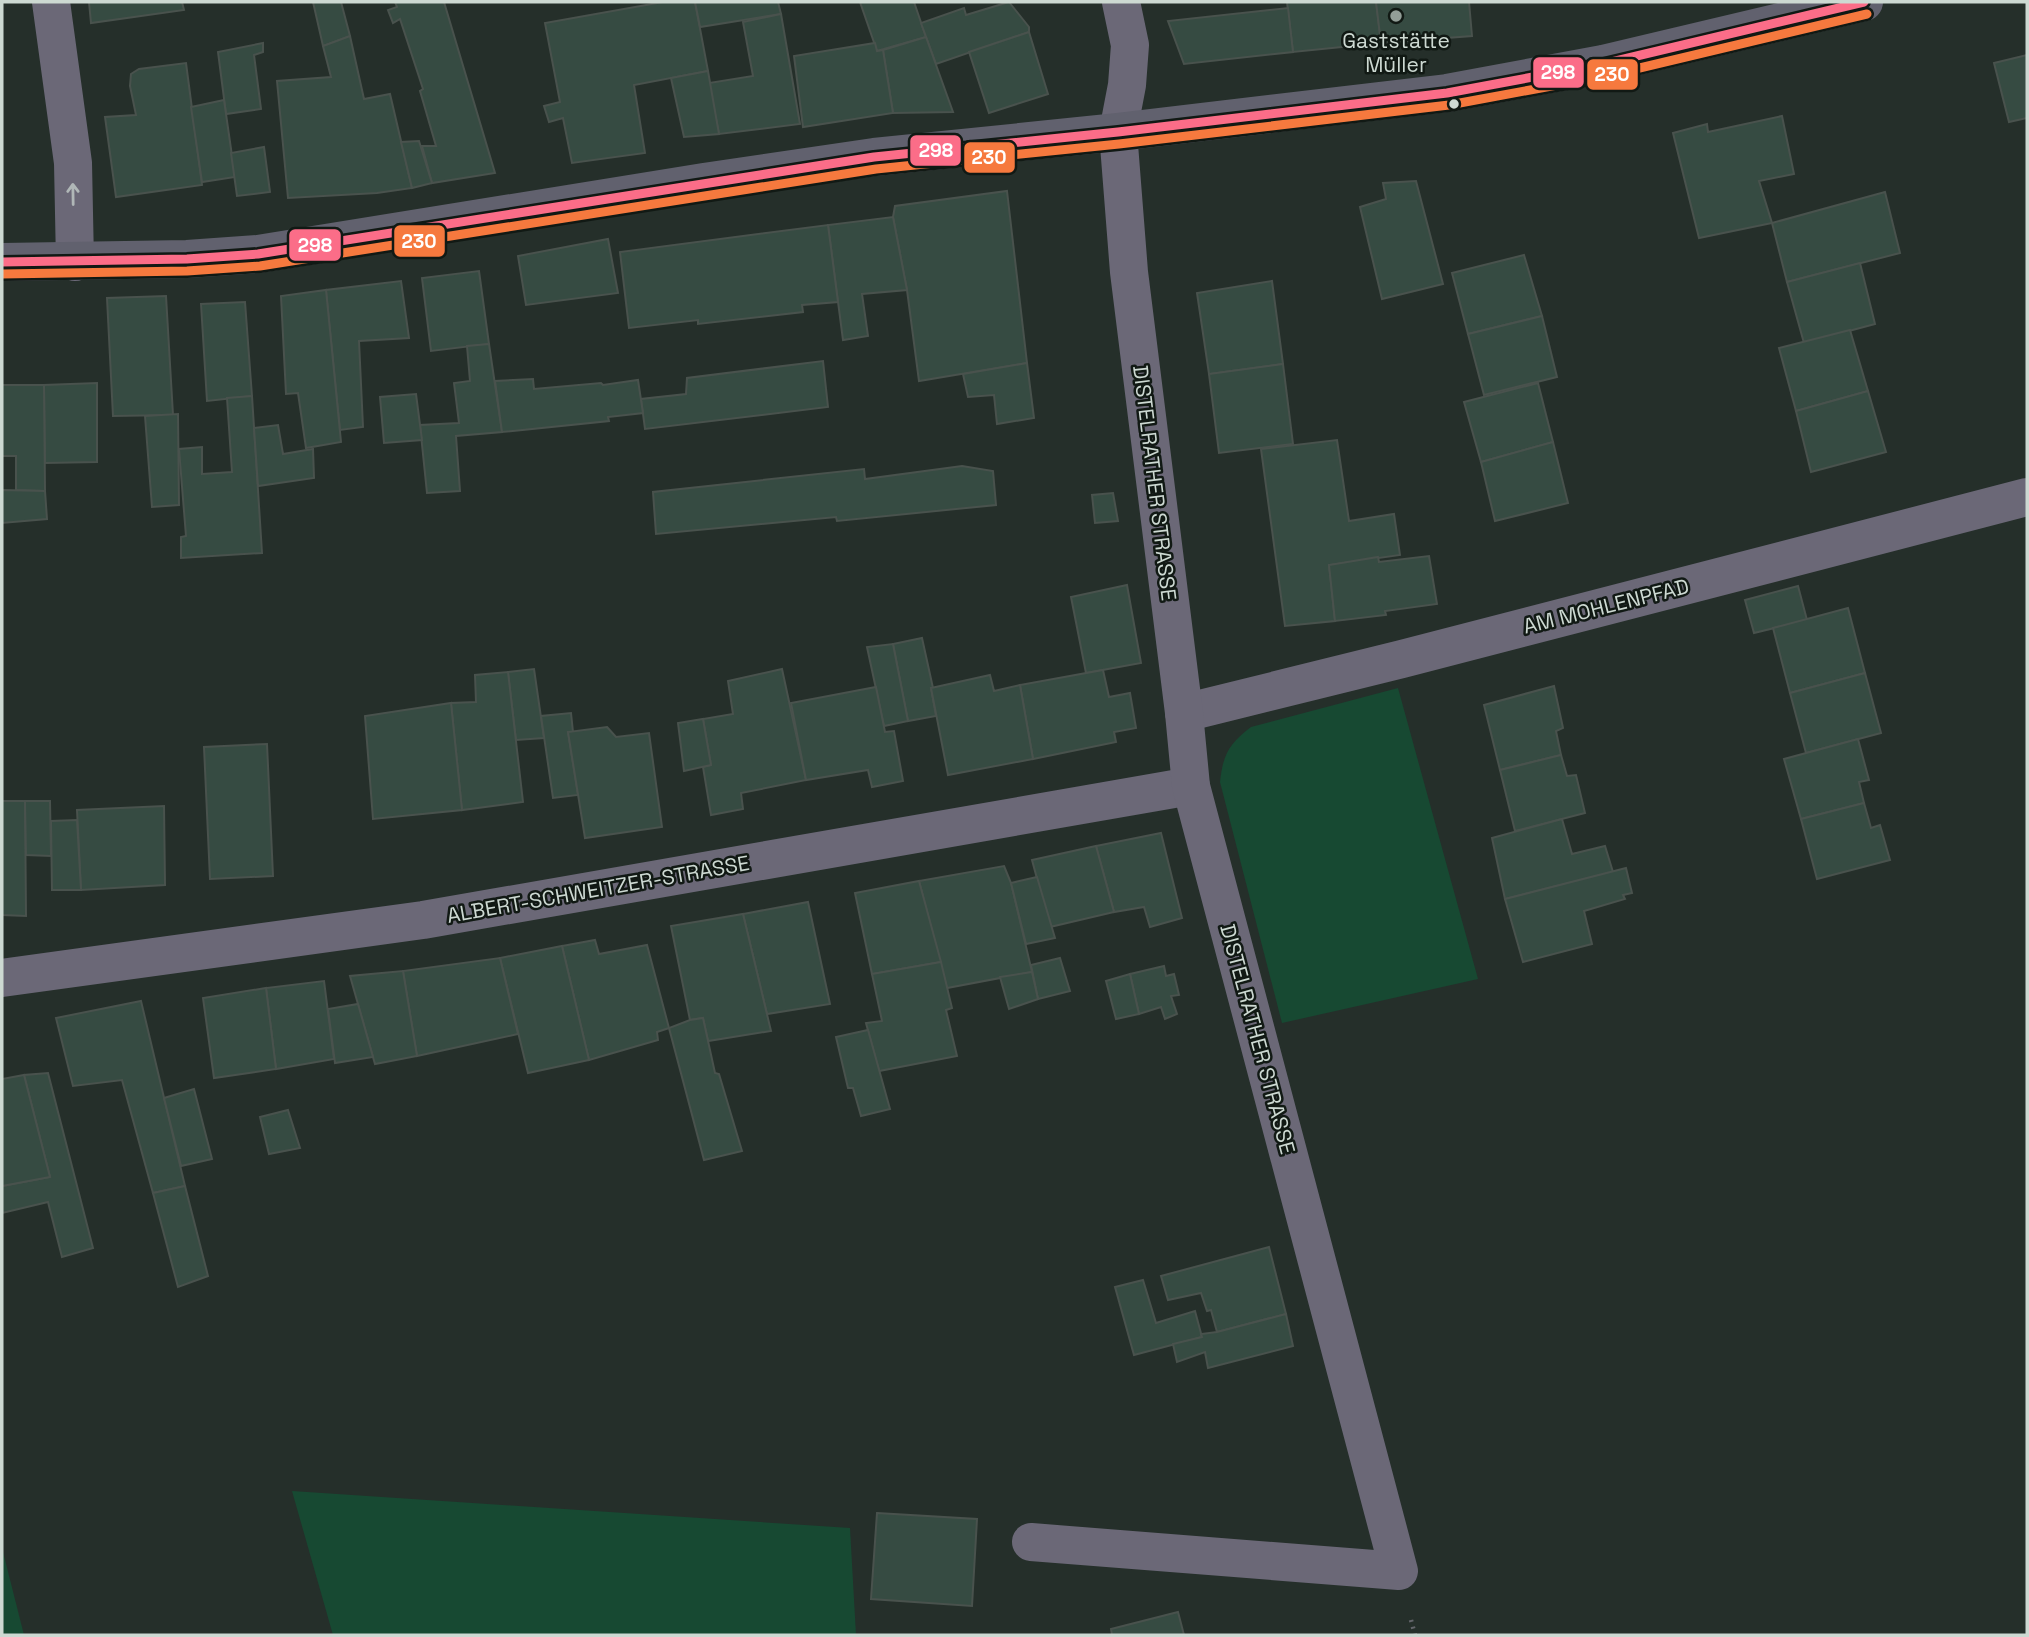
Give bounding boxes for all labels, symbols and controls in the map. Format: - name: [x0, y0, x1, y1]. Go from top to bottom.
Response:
- marker: Gaststätte Müller: [1388, 8, 1404, 24]
- place label: Gaststätte Müller: [1342, 27, 1450, 78]
- line badge: 298: [1532, 56, 1585, 89]
- line badge: 230: [1586, 58, 1639, 91]
- text: 298: [1541, 60, 1575, 85]
- text: 230: [1594, 62, 1630, 87]
- unlabelled marker: [1447, 97, 1461, 111]
- line badge: 298: [909, 134, 962, 167]
- text: 298: [919, 138, 953, 163]
- line badge: 230: [963, 141, 1016, 174]
- text: 230: [971, 145, 1007, 170]
- one-way arrow: [67, 183, 80, 206]
- line badge: 230: [393, 224, 446, 258]
- line badge: 298: [288, 228, 342, 262]
- text: 230: [401, 229, 437, 254]
- text: 298: [298, 233, 332, 258]
- street label: DISTELRATHER STRASSE: [1127, 364, 1183, 602]
- street label: AM MOHLENPFAD: [1520, 572, 1692, 640]
- street label: ALBERT-SCHWEITZER-STRASSE: [445, 849, 751, 929]
- street label: DISTELRATHER STRASSE: [1214, 921, 1302, 1157]

